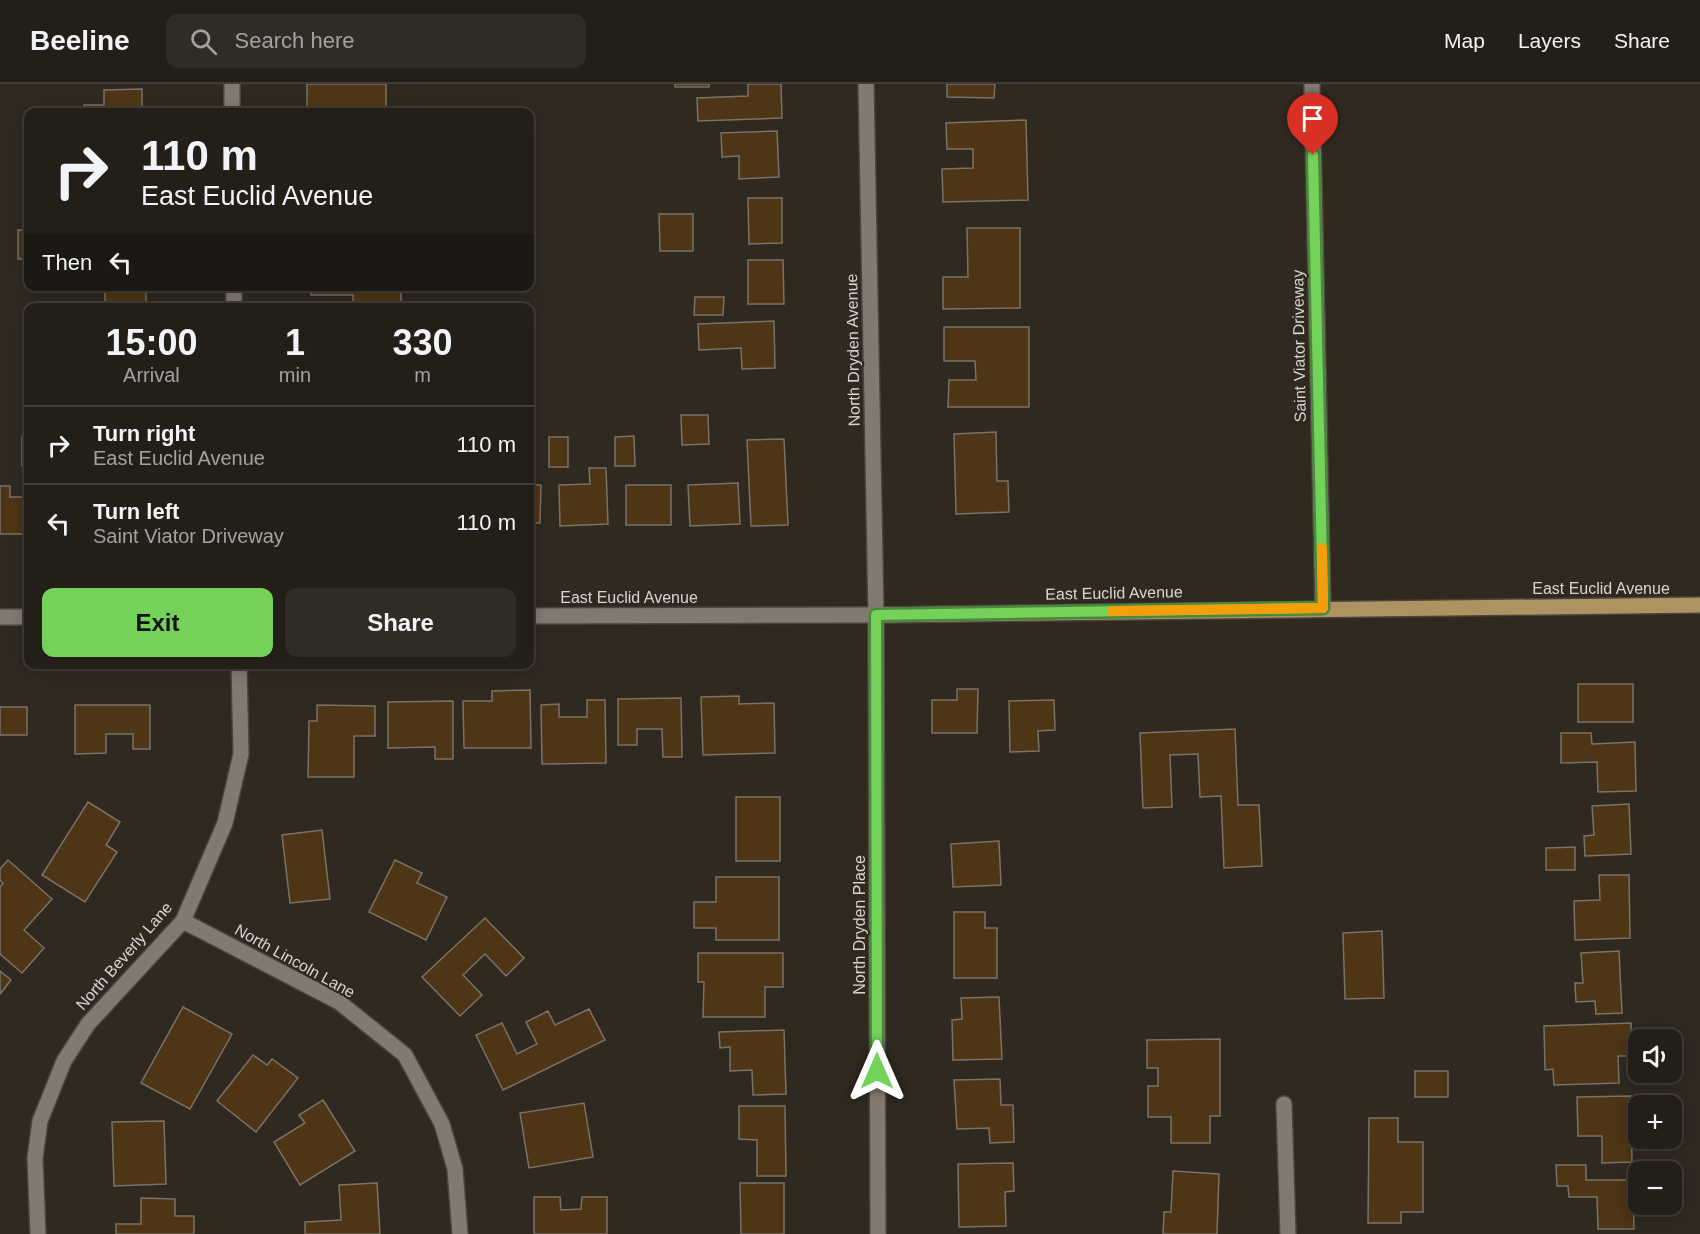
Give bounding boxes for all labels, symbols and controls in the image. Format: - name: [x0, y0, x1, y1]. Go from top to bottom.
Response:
- search box: [166, 14, 586, 68]
- text: Beeline: [30, 25, 130, 56]
- icon: search: [187, 25, 220, 58]
- text: Search here: [235, 28, 354, 53]
- text: Map: [1444, 29, 1485, 52]
- text: Layers: [1518, 29, 1581, 52]
- text: Share: [1614, 29, 1670, 52]
- pin: [1287, 93, 1338, 155]
- icon: arrive: [1296, 102, 1329, 135]
- icon: right: [42, 132, 120, 210]
- text: 110 m: [141, 132, 258, 179]
- text: East Euclid Avenue: [141, 181, 373, 211]
- icon: left: [104, 246, 137, 279]
- text: Then: [42, 250, 92, 275]
- street label: Saint Viator Driveway: [1289, 270, 1309, 422]
- street label: North Dryden Avenue: [843, 273, 863, 426]
- text: 15:00: [105, 322, 197, 363]
- text: 1: [285, 322, 305, 363]
- text: 330: [392, 322, 453, 363]
- text: Arrival: [123, 364, 180, 386]
- text: min: [279, 364, 311, 386]
- text: m: [414, 364, 431, 386]
- text: Turn right: [93, 421, 195, 446]
- icon: right: [42, 429, 75, 462]
- text: 110 m: [456, 432, 516, 457]
- text: East Euclid Avenue: [93, 447, 265, 469]
- text: Turn left: [93, 499, 179, 524]
- icon: left: [42, 507, 75, 540]
- text: 110 m: [456, 510, 516, 535]
- text: Saint Viator Driveway: [93, 525, 284, 547]
- street label: East Euclid Avenue: [1532, 580, 1670, 597]
- street label: East Euclid Avenue: [1045, 583, 1183, 603]
- button: Exit: [42, 588, 273, 657]
- button: Share: [285, 588, 516, 657]
- street label: East Euclid Avenue: [560, 589, 698, 606]
- street label: North Dryden Place: [851, 855, 868, 995]
- street label: North Beverly Lane: [73, 899, 175, 1013]
- street label: North Lincoln Lane: [232, 921, 358, 1001]
- map controls: [1628, 1029, 1682, 1215]
- button: sound: [1628, 1029, 1682, 1083]
- position arrow: [845, 1039, 909, 1103]
- button: +: [1628, 1095, 1682, 1149]
- button: −: [1628, 1161, 1682, 1215]

